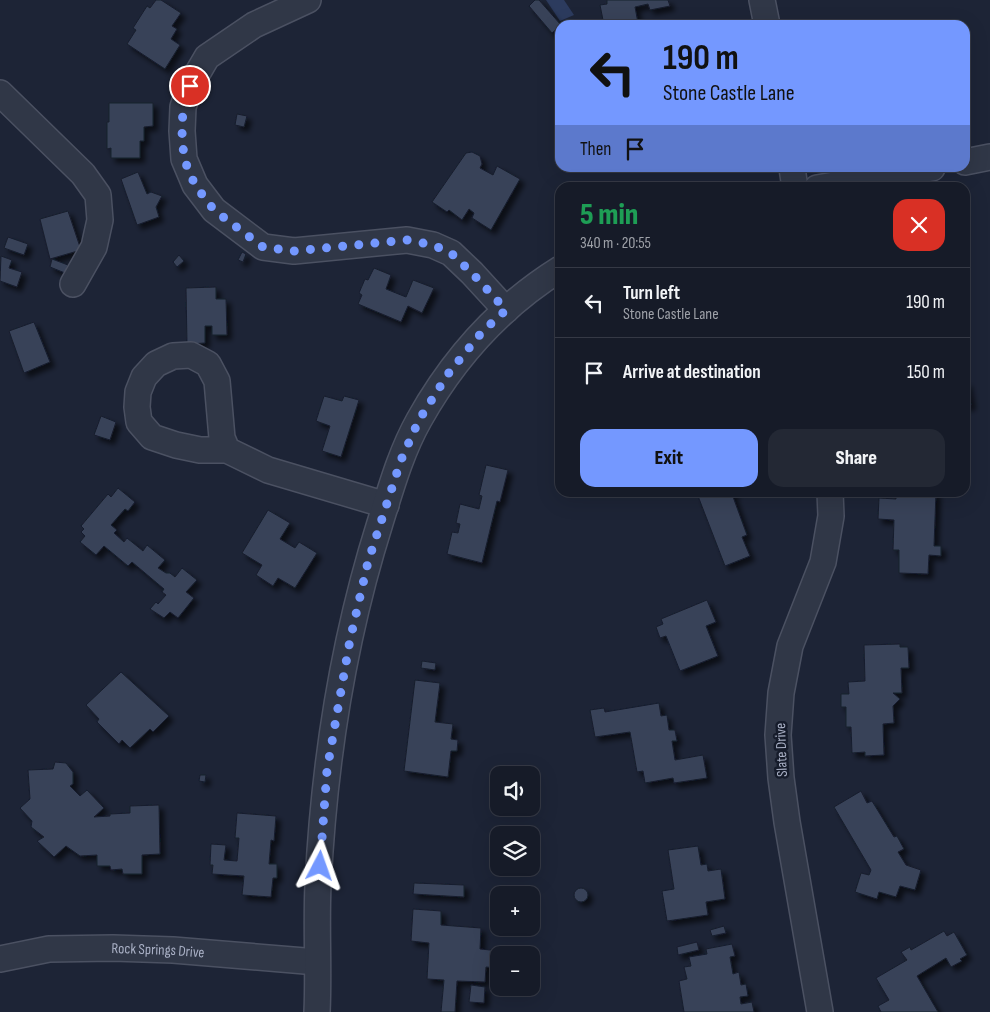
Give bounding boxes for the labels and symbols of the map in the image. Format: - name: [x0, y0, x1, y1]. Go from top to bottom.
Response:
- pin: [169, 65, 211, 107]
- street label: Slate Drive: [771, 723, 792, 777]
- position arrow: [293, 839, 345, 891]
- street label: Rock Springs Drive: [111, 939, 205, 963]

